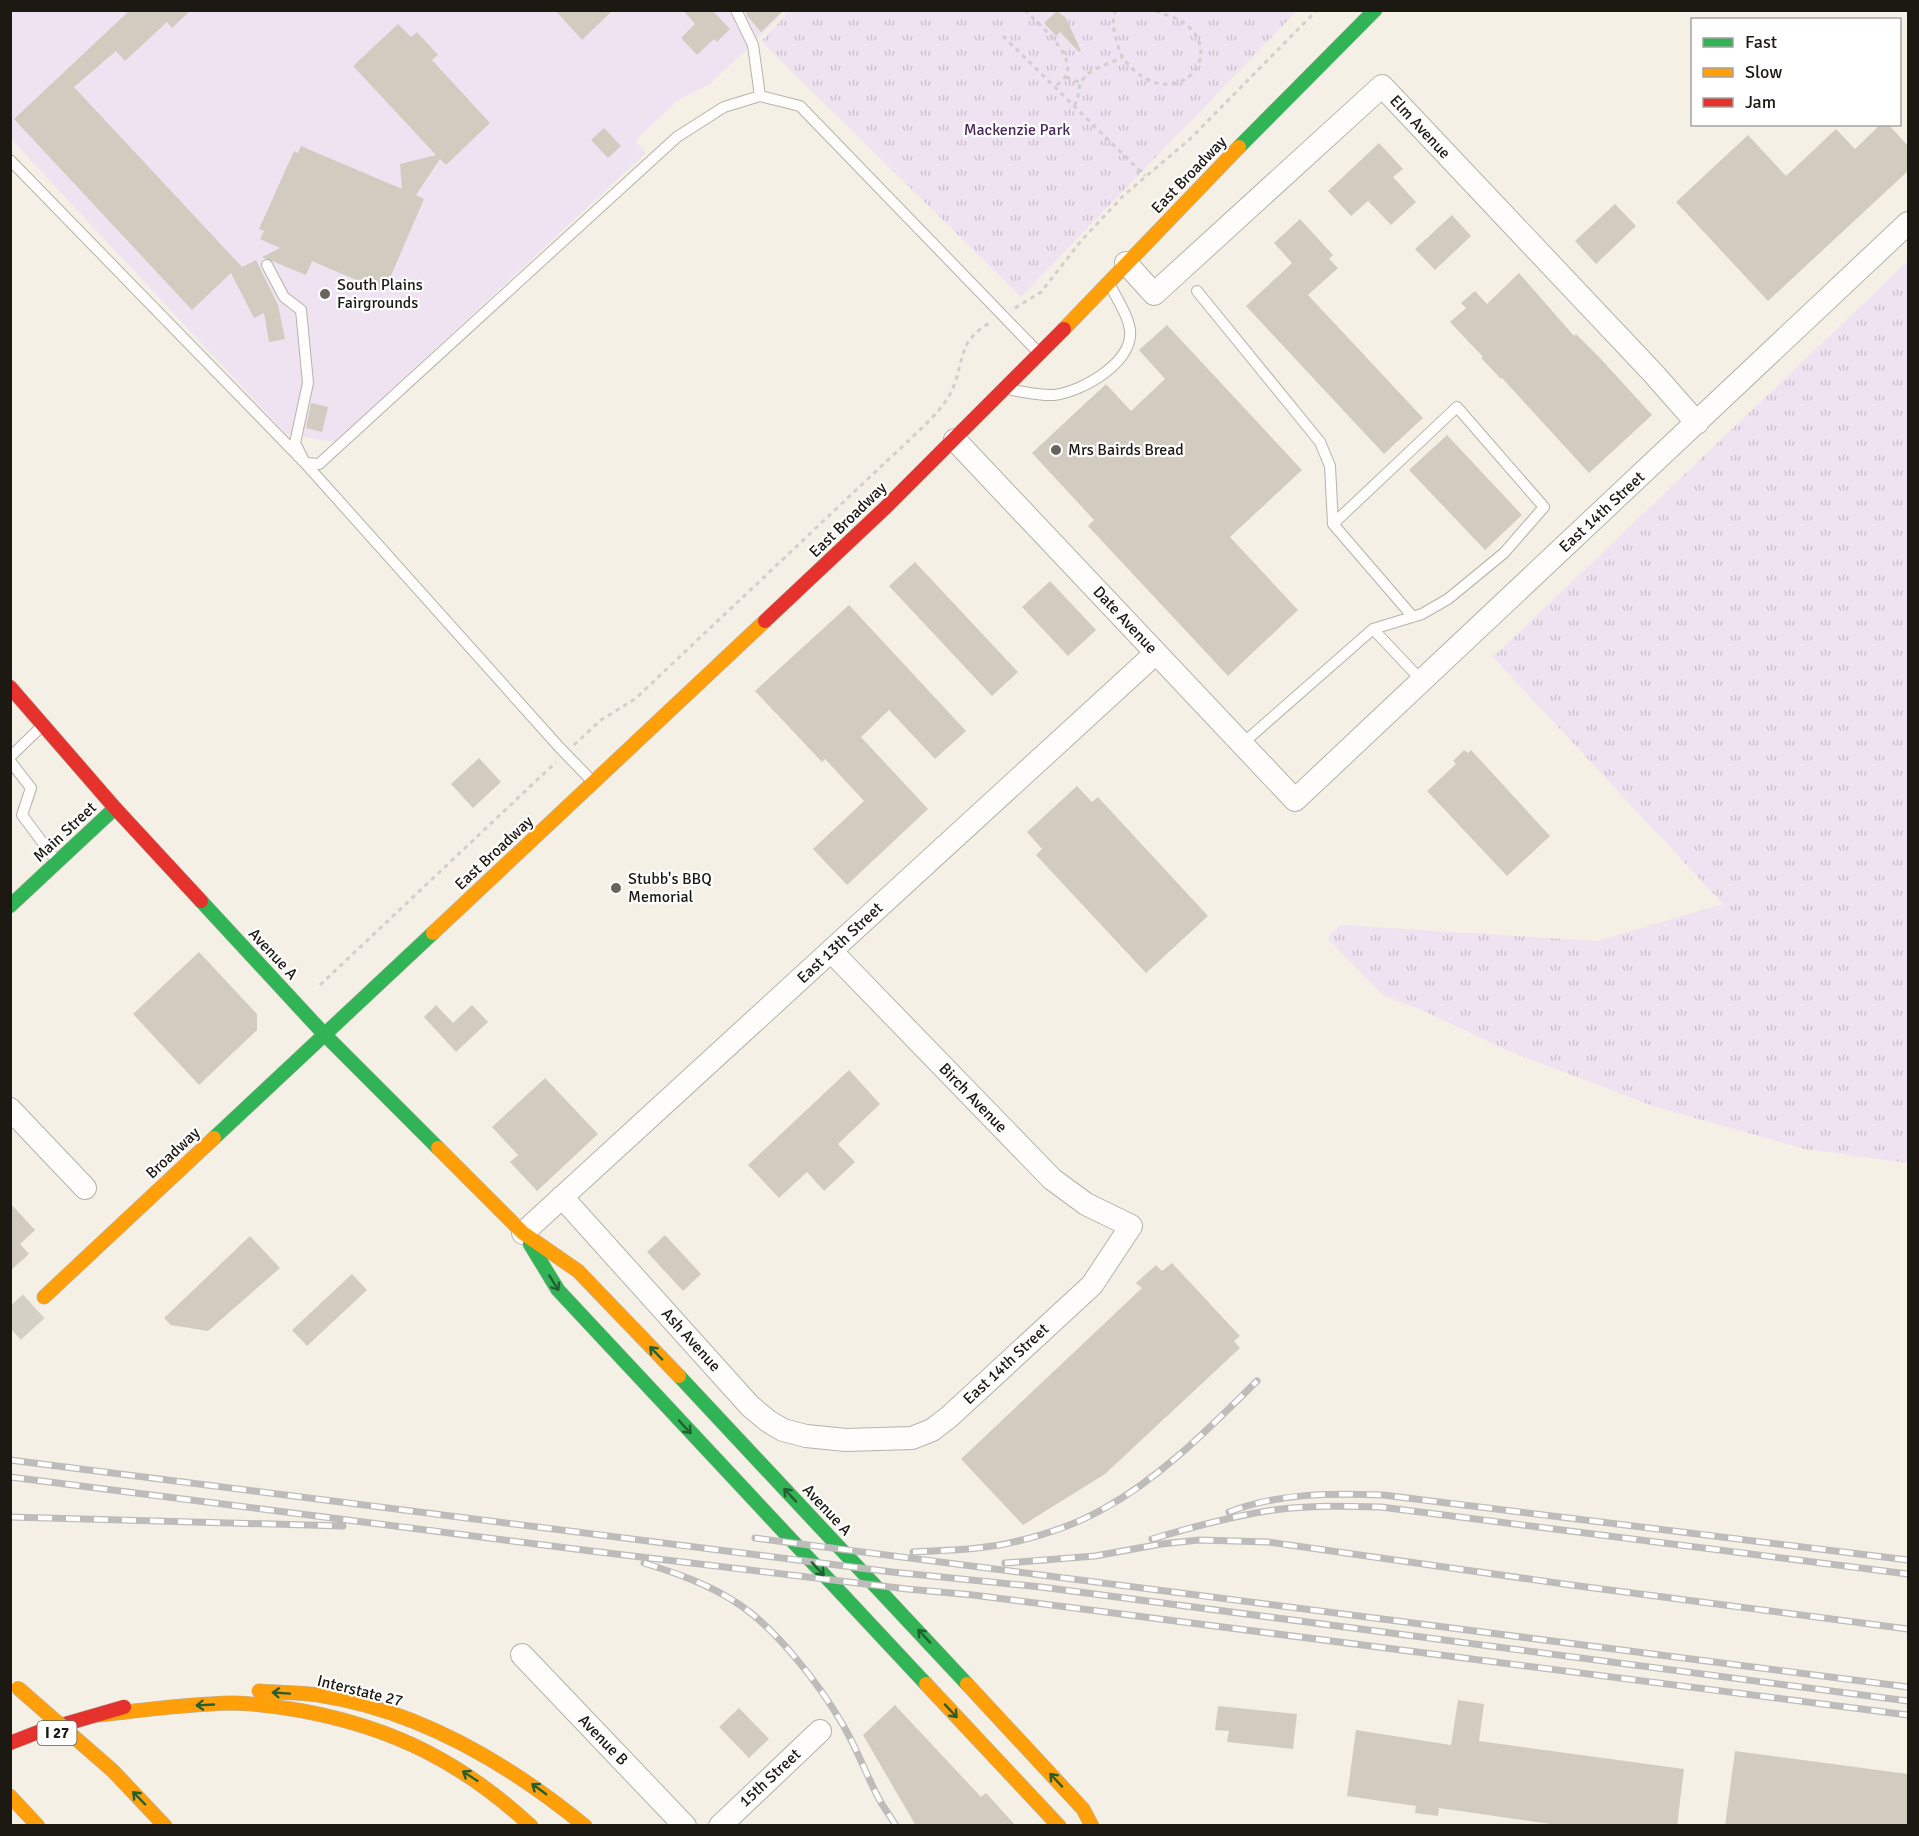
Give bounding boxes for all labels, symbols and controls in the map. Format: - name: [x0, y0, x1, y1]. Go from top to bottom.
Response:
- legend: [1691, 18, 1901, 126]
- text: Fast: [1745, 31, 1777, 53]
- text: Slow: [1745, 61, 1782, 83]
- street label: Elm Avenue: [1385, 91, 1455, 163]
- text: Jam: [1745, 91, 1776, 113]
- park label: Mackenzie Park: [964, 120, 1070, 140]
- street label: East Broadway: [1147, 132, 1231, 218]
- place label: South Plains Fairgrounds: [337, 275, 423, 313]
- marker: South Plains Fairgrounds: [318, 287, 332, 301]
- place label: Mrs Bairds Bread: [1068, 440, 1184, 460]
- marker: Mrs Bairds Bread: [1049, 443, 1063, 457]
- street label: East 14th Street: [1555, 467, 1649, 557]
- street label: East Broadway: [805, 478, 891, 562]
- street label: Date Avenue: [1089, 582, 1161, 658]
- street label: Main Street: [29, 797, 101, 866]
- street label: East Broadway: [451, 811, 538, 894]
- place label: Stubb's BBQ Memorial: [628, 869, 712, 907]
- marker: Stubb's BBQ Memorial: [609, 881, 623, 895]
- street label: East 13th Street: [793, 898, 887, 988]
- street label: Avenue A: [244, 924, 302, 984]
- street label: Birch Avenue: [935, 1059, 1011, 1137]
- street label: Broadway: [142, 1123, 205, 1183]
- one-way arrow: [548, 1274, 560, 1291]
- street label: Ash Avenue: [657, 1304, 725, 1376]
- street label: East 14th Street: [959, 1319, 1053, 1409]
- one-way arrow: [649, 1345, 663, 1360]
- one-way arrow: [678, 1419, 692, 1434]
- street label: Avenue A: [798, 1480, 856, 1540]
- one-way arrow: [783, 1487, 797, 1502]
- one-way arrow: [811, 1561, 825, 1576]
- one-way arrow: [917, 1629, 931, 1644]
- street label: Interstate 27: [315, 1671, 405, 1711]
- one-way arrow: [272, 1687, 292, 1698]
- one-way arrow: [196, 1699, 216, 1710]
- one-way arrow: [944, 1704, 959, 1719]
- street label: Avenue B: [574, 1710, 632, 1770]
- road number: I 27: [38, 1721, 76, 1745]
- street label: 15th Street: [735, 1744, 805, 1812]
- one-way arrow: [462, 1769, 479, 1781]
- one-way arrow: [1049, 1772, 1063, 1787]
- one-way arrow: [532, 1783, 548, 1796]
- one-way arrow: [131, 1791, 146, 1806]

